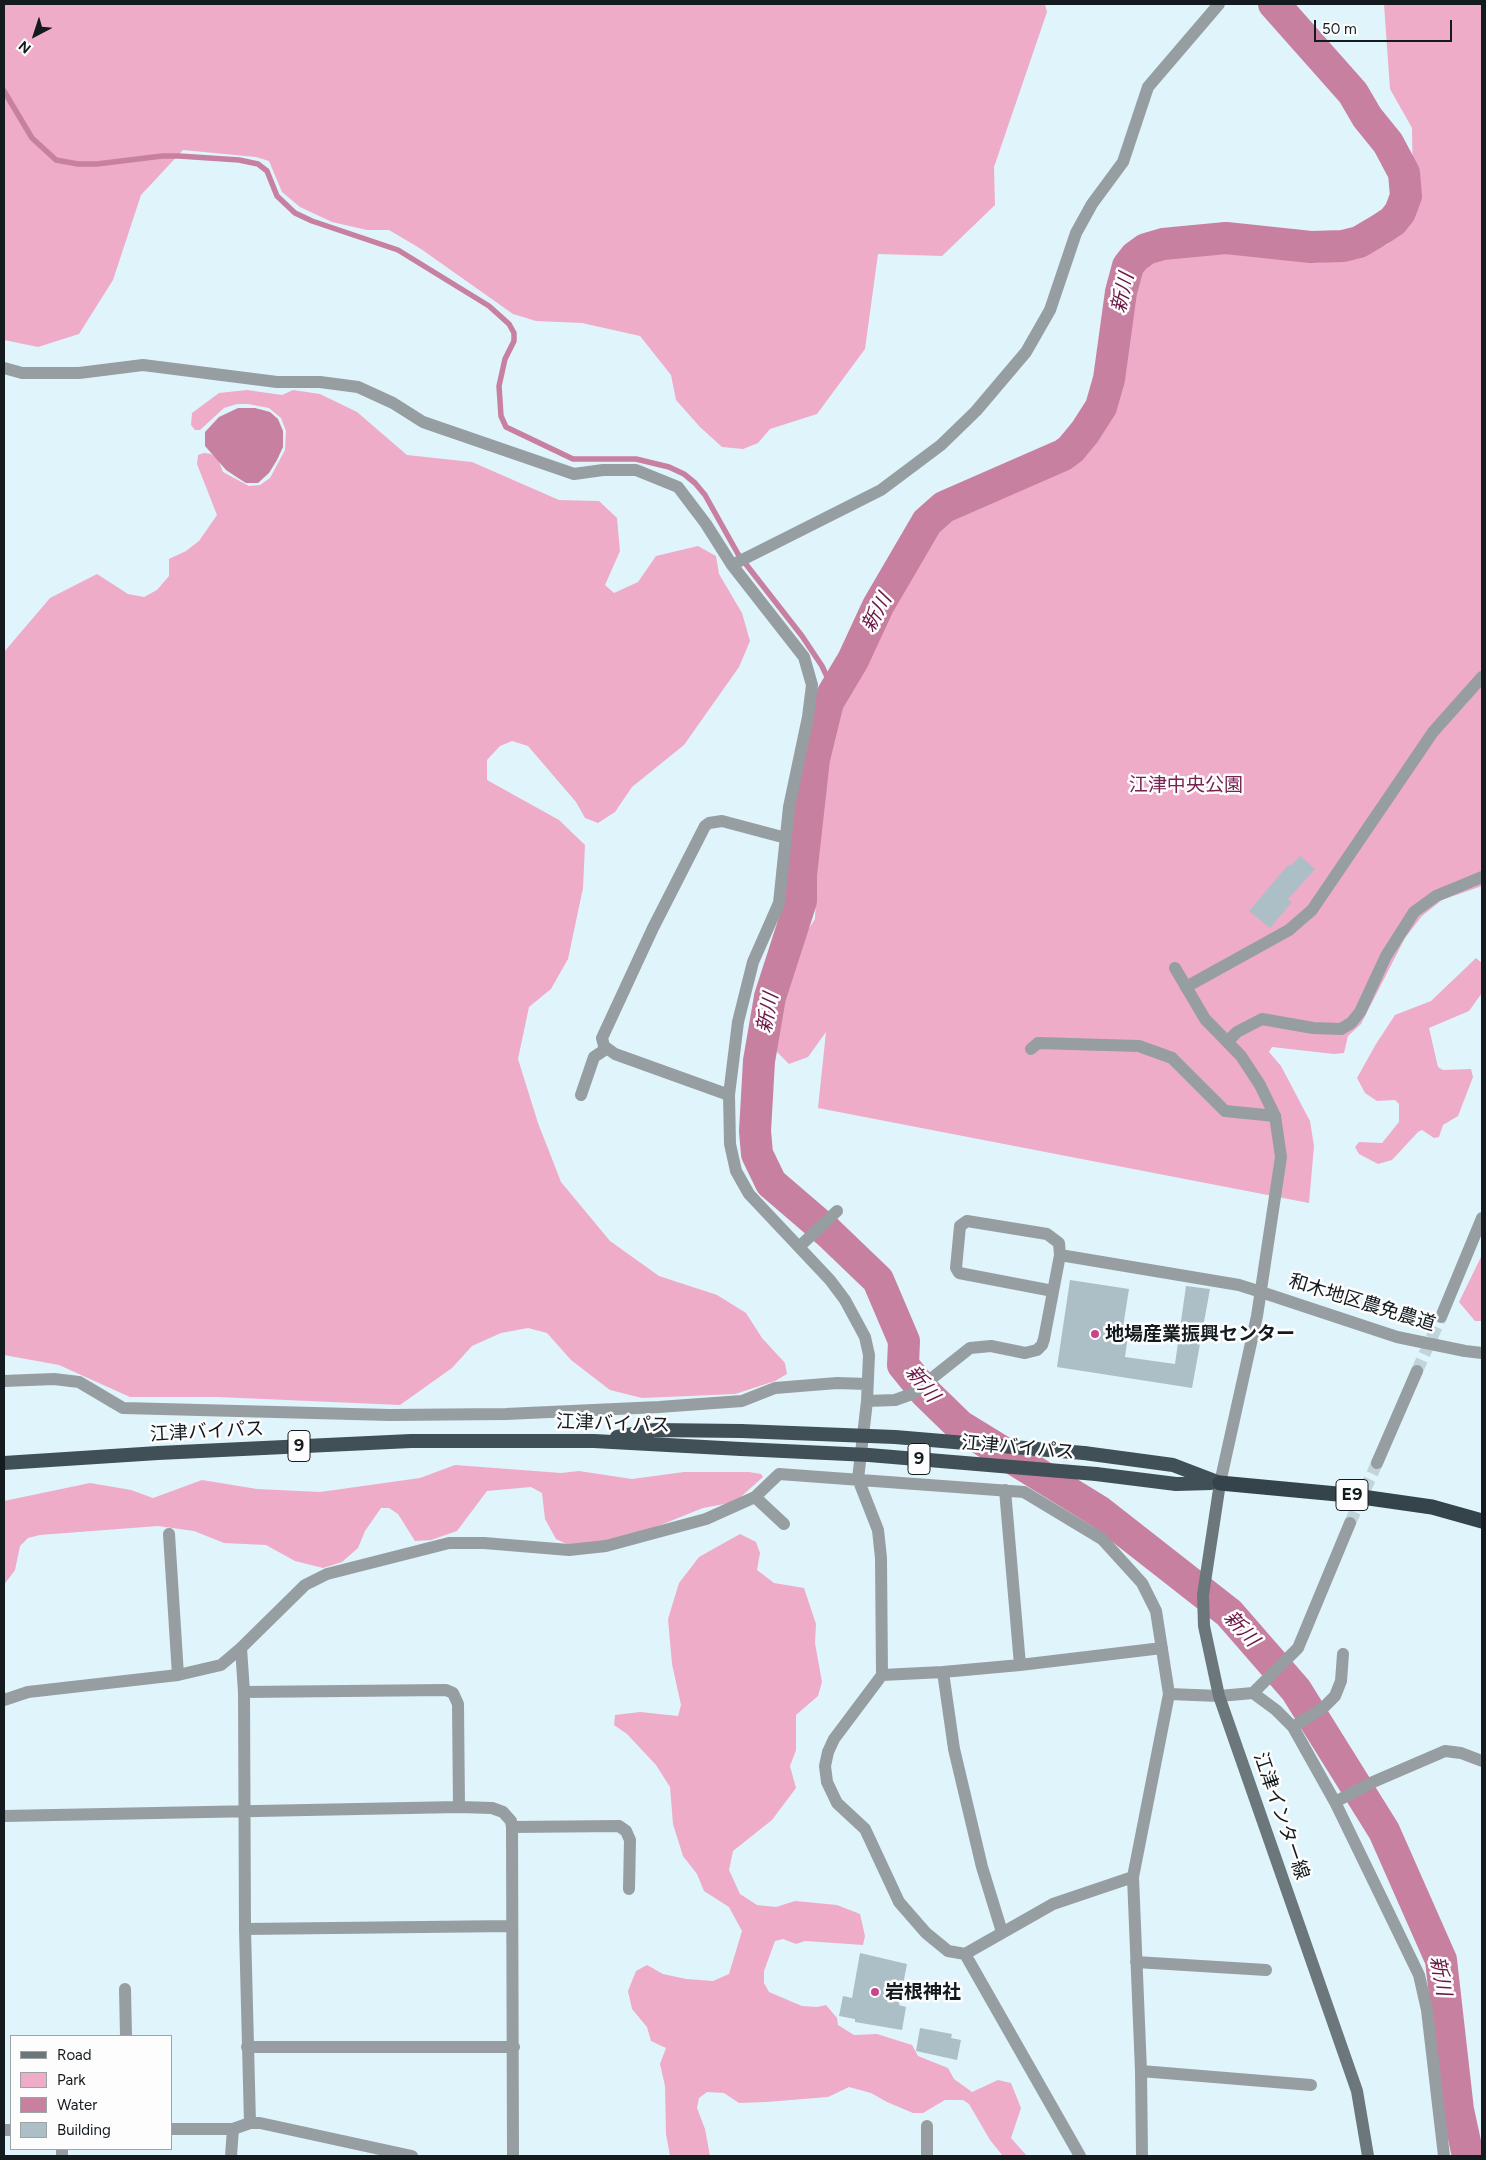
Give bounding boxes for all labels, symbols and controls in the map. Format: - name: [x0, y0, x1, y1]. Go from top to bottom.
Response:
- north arrow: [10, 10, 60, 60]
- scale bar: [1316, 10, 1454, 42]
- text: 50 m: [1322, 20, 1357, 38]
- text: N: [15, 37, 35, 57]
- water label: 新川: [1107, 271, 1139, 315]
- water label: 新川: [857, 590, 897, 636]
- park label: 江津中央公園: [1129, 774, 1243, 796]
- water label: 新川: [752, 991, 784, 1035]
- street label: 和木地区農免農道: [1286, 1270, 1438, 1336]
- place label: 地場産業振興センター: [1105, 1323, 1295, 1345]
- marker: 地場産業振興センター: [1089, 1328, 1101, 1340]
- water label: 新川: [900, 1361, 944, 1407]
- street label: 江津バイパス: [556, 1411, 670, 1437]
- street label: 江津バイパス: [149, 1418, 265, 1446]
- road number: 9: [288, 1430, 310, 1462]
- street label: 江津バイパス: [960, 1432, 1076, 1464]
- road number: 9: [908, 1444, 930, 1475]
- road number: E9: [1336, 1480, 1368, 1510]
- water label: 新川: [1219, 1606, 1263, 1652]
- street label: 江津インター線: [1249, 1749, 1313, 1883]
- water label: 新川: [1424, 1954, 1456, 1998]
- place label: 岩根神社: [885, 1981, 961, 2003]
- marker: 岩根神社: [869, 1986, 881, 1998]
- legend: [10, 2035, 172, 2150]
- text: Road: [57, 2046, 92, 2064]
- text: Park: [57, 2071, 86, 2089]
- text: Water: [57, 2096, 97, 2114]
- text: Building: [57, 2121, 111, 2139]

